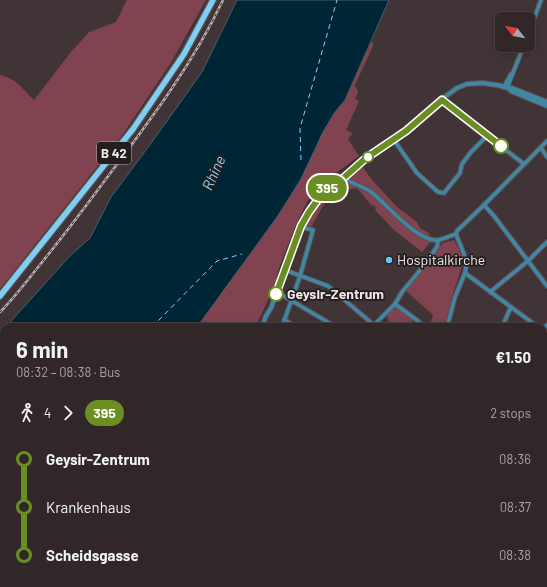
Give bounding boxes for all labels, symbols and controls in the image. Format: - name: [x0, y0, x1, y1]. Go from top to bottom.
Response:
- north arrow: [495, 12, 535, 52]
- map controls: [495, 12, 535, 52]
- unlabelled marker: [493, 138, 509, 154]
- road number: B 42: [97, 142, 131, 164]
- unlabelled marker: [362, 151, 374, 163]
- water label: Rhine: [198, 152, 229, 193]
- line badge: 395: [304, 175, 350, 201]
- text: 395: [316, 179, 338, 196]
- place label: Hospitalkirche: [397, 251, 485, 268]
- marker: Hospitalkirche: [384, 255, 394, 265]
- place label: Geysir-Zentrum: [287, 285, 384, 302]
- marker: Geysir-Zentrum: [268, 286, 284, 302]
- text: 6 min: [16, 336, 68, 362]
- text: €1.50: [495, 348, 531, 366]
- text: 08:32 – 08:38 · Bus: [16, 364, 120, 380]
- icon: walk: [16, 402, 38, 424]
- icon: forward: [57, 402, 79, 424]
- text: 395: [93, 404, 116, 421]
- text: 4: [44, 405, 51, 421]
- text: 2 stops: [490, 405, 531, 421]
- text: Geysir-Zentrum: [46, 450, 150, 468]
- text: 08:36: [499, 451, 531, 467]
- text: Krankenhaus: [46, 498, 131, 516]
- text: 08:37: [500, 499, 531, 515]
- text: Scheidsgasse: [46, 546, 139, 564]
- text: 08:38: [499, 547, 531, 563]

